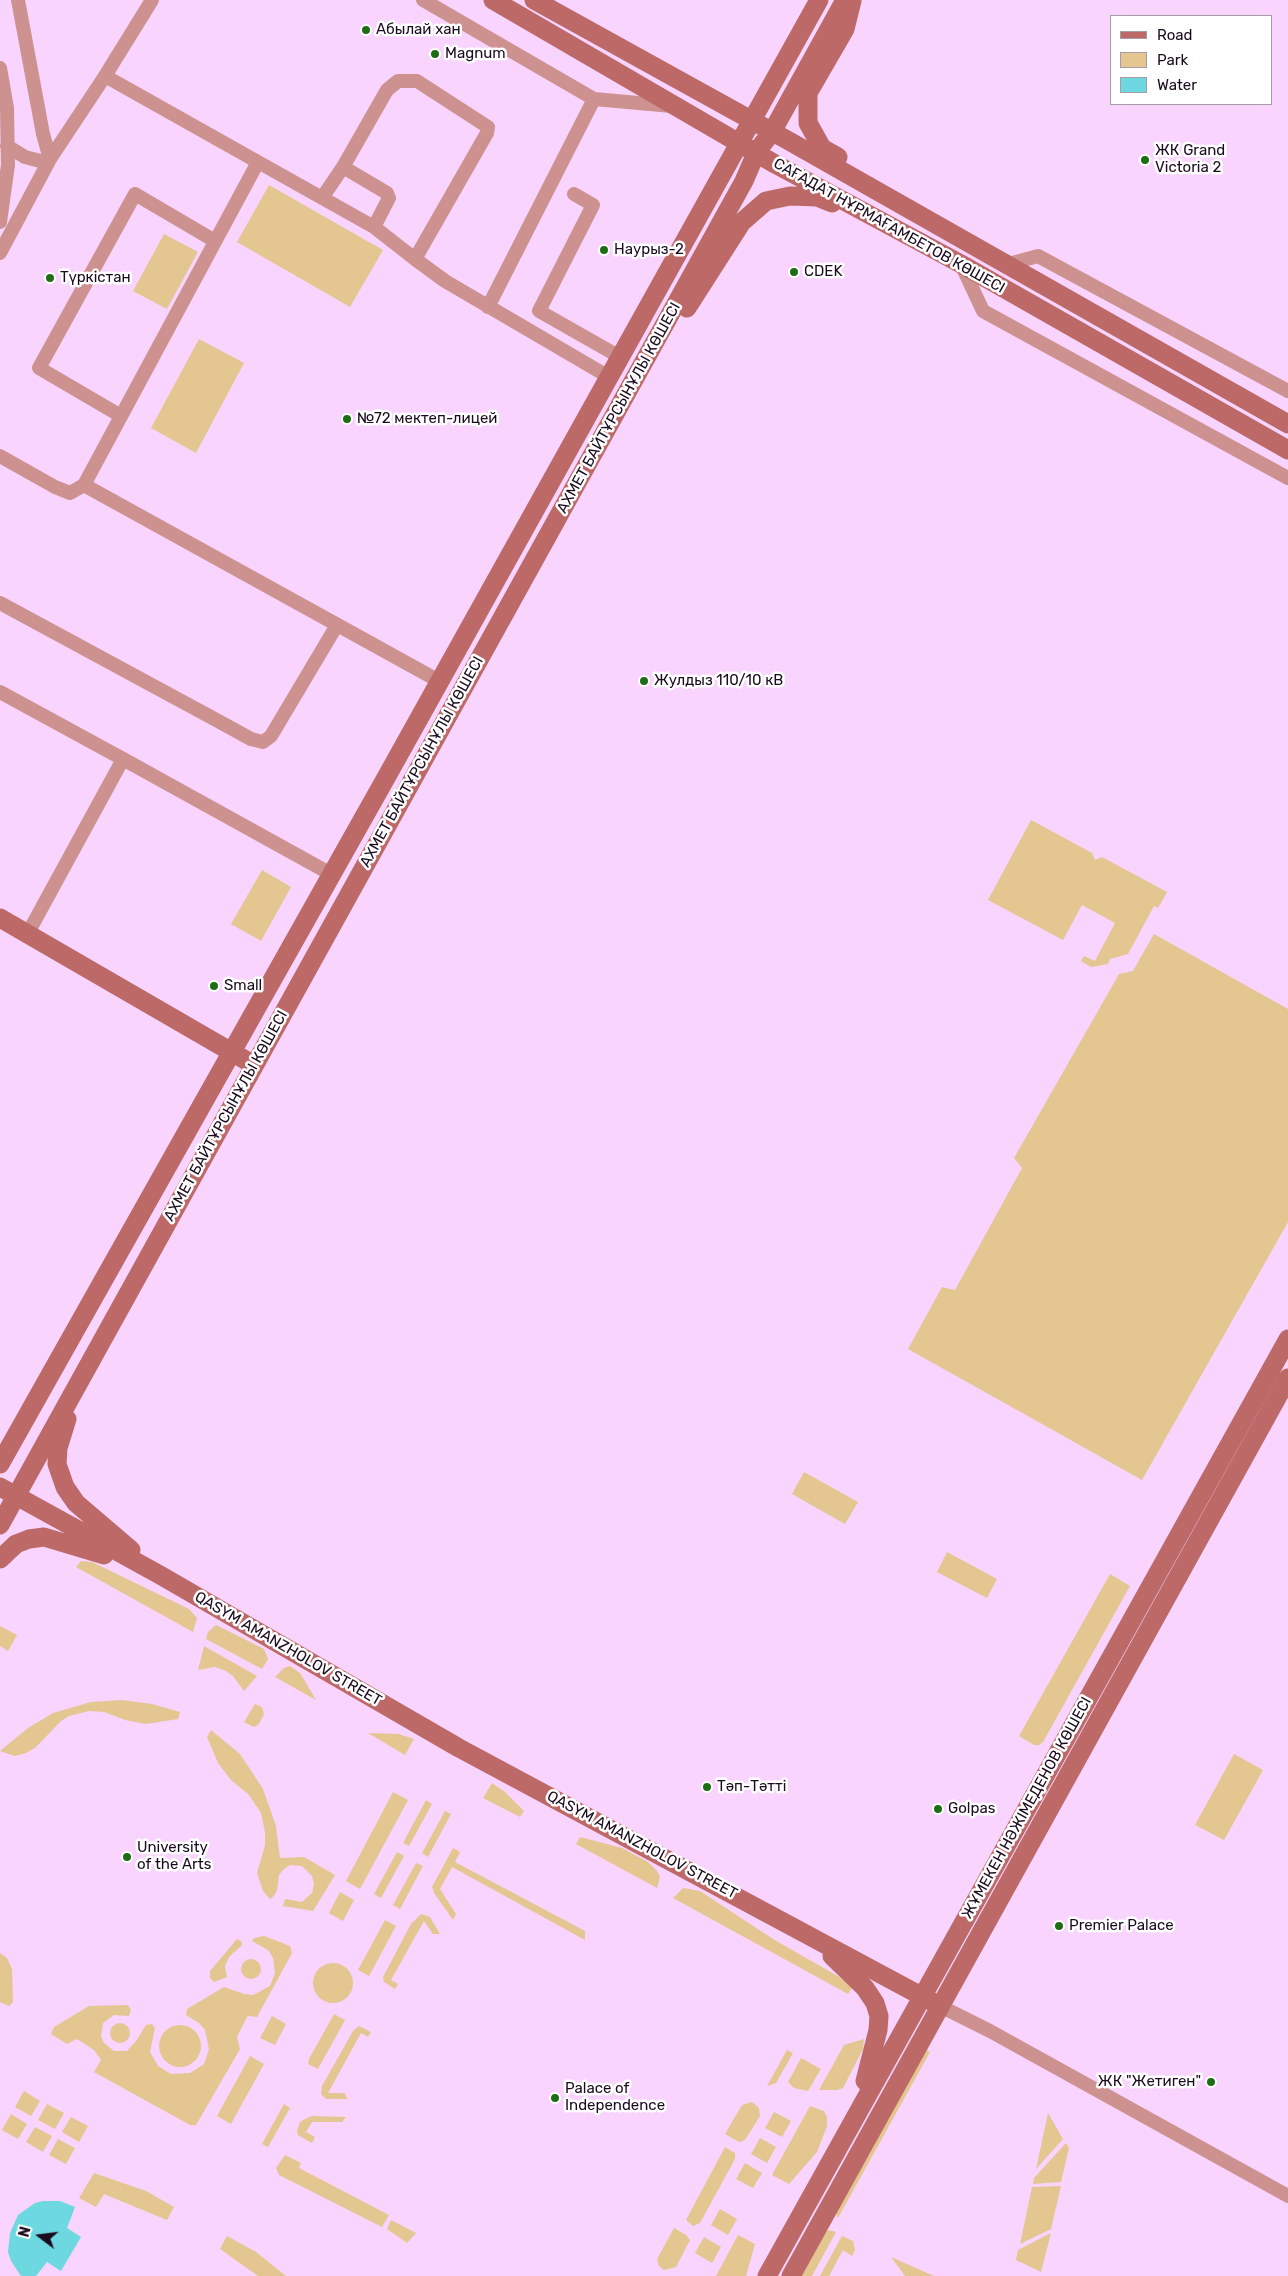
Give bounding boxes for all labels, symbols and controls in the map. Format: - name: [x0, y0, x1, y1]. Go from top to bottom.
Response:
- legend: [1110, 15, 1273, 105]
- place label: Абылай хан: [376, 21, 461, 39]
- marker: Абылай хан: [360, 24, 372, 36]
- text: Road: [1157, 26, 1193, 44]
- place label: Magnum: [445, 45, 506, 63]
- marker: Magnum: [429, 48, 441, 60]
- text: Park: [1157, 51, 1188, 69]
- text: Water: [1157, 76, 1197, 94]
- place label: ЖК Grand Victoria 2: [1155, 142, 1225, 177]
- marker: ЖК Grand Victoria 2: [1139, 154, 1151, 166]
- street label: САҒАДАТ НҰРМАҒАМБЕТОВ КӨШЕСІ: [770, 155, 1008, 297]
- place label: Наурыз-2: [614, 241, 684, 259]
- marker: Наурыз-2: [598, 244, 610, 256]
- place label: CDEK: [804, 263, 842, 281]
- marker: CDEK: [788, 266, 800, 278]
- place label: Түркістан: [60, 269, 131, 287]
- marker: Түркістан: [44, 272, 56, 284]
- street label: АХМЕТ БАЙТҰРСЫНҰЛЫ КӨШЕСІ: [553, 299, 685, 517]
- place label: №72 мектеп-лицей: [357, 410, 497, 428]
- marker: №72 мектеп-лицей: [341, 413, 353, 425]
- street label: АХМЕТ БАЙТҰРСЫНҰЛЫ КӨШЕСІ: [356, 653, 488, 871]
- place label: Жулдыз 110/10 кВ: [654, 672, 783, 690]
- marker: Жулдыз 110/10 кВ: [638, 675, 650, 687]
- place label: Small: [224, 977, 262, 995]
- marker: Small: [208, 980, 220, 992]
- street label: АХМЕТ БАЙТҰРСЫНҰЛЫ КӨШЕСІ: [160, 1007, 292, 1225]
- street label: QASYM AMANZHOLOV STREET: [191, 1588, 385, 1710]
- street label: ЖҰМЕКЕН НӘЖІМЕДЕНОВ КӨШЕСІ: [958, 1694, 1096, 1922]
- place label: Тәп-Тәтті: [717, 1778, 786, 1796]
- marker: Тәп-Тәтті: [701, 1781, 713, 1793]
- street label: QASYM AMANZHOLOV STREET: [544, 1787, 740, 1903]
- place label: Golpas: [948, 1800, 995, 1818]
- marker: Golpas: [932, 1803, 944, 1815]
- place label: University of the Arts: [137, 1839, 211, 1874]
- marker: University of the Arts: [121, 1851, 133, 1863]
- place label: Premier Palace: [1069, 1917, 1174, 1935]
- marker: Premier Palace: [1053, 1920, 1065, 1932]
- place label: ЖК "Жетиген": [1098, 2073, 1201, 2091]
- marker: ЖК "Жетиген": [1205, 2076, 1217, 2088]
- place label: Palace of Independence: [565, 2080, 665, 2115]
- marker: Palace of Independence: [549, 2092, 561, 2104]
- north arrow: [15, 2211, 65, 2261]
- text: N: [16, 2225, 35, 2239]

